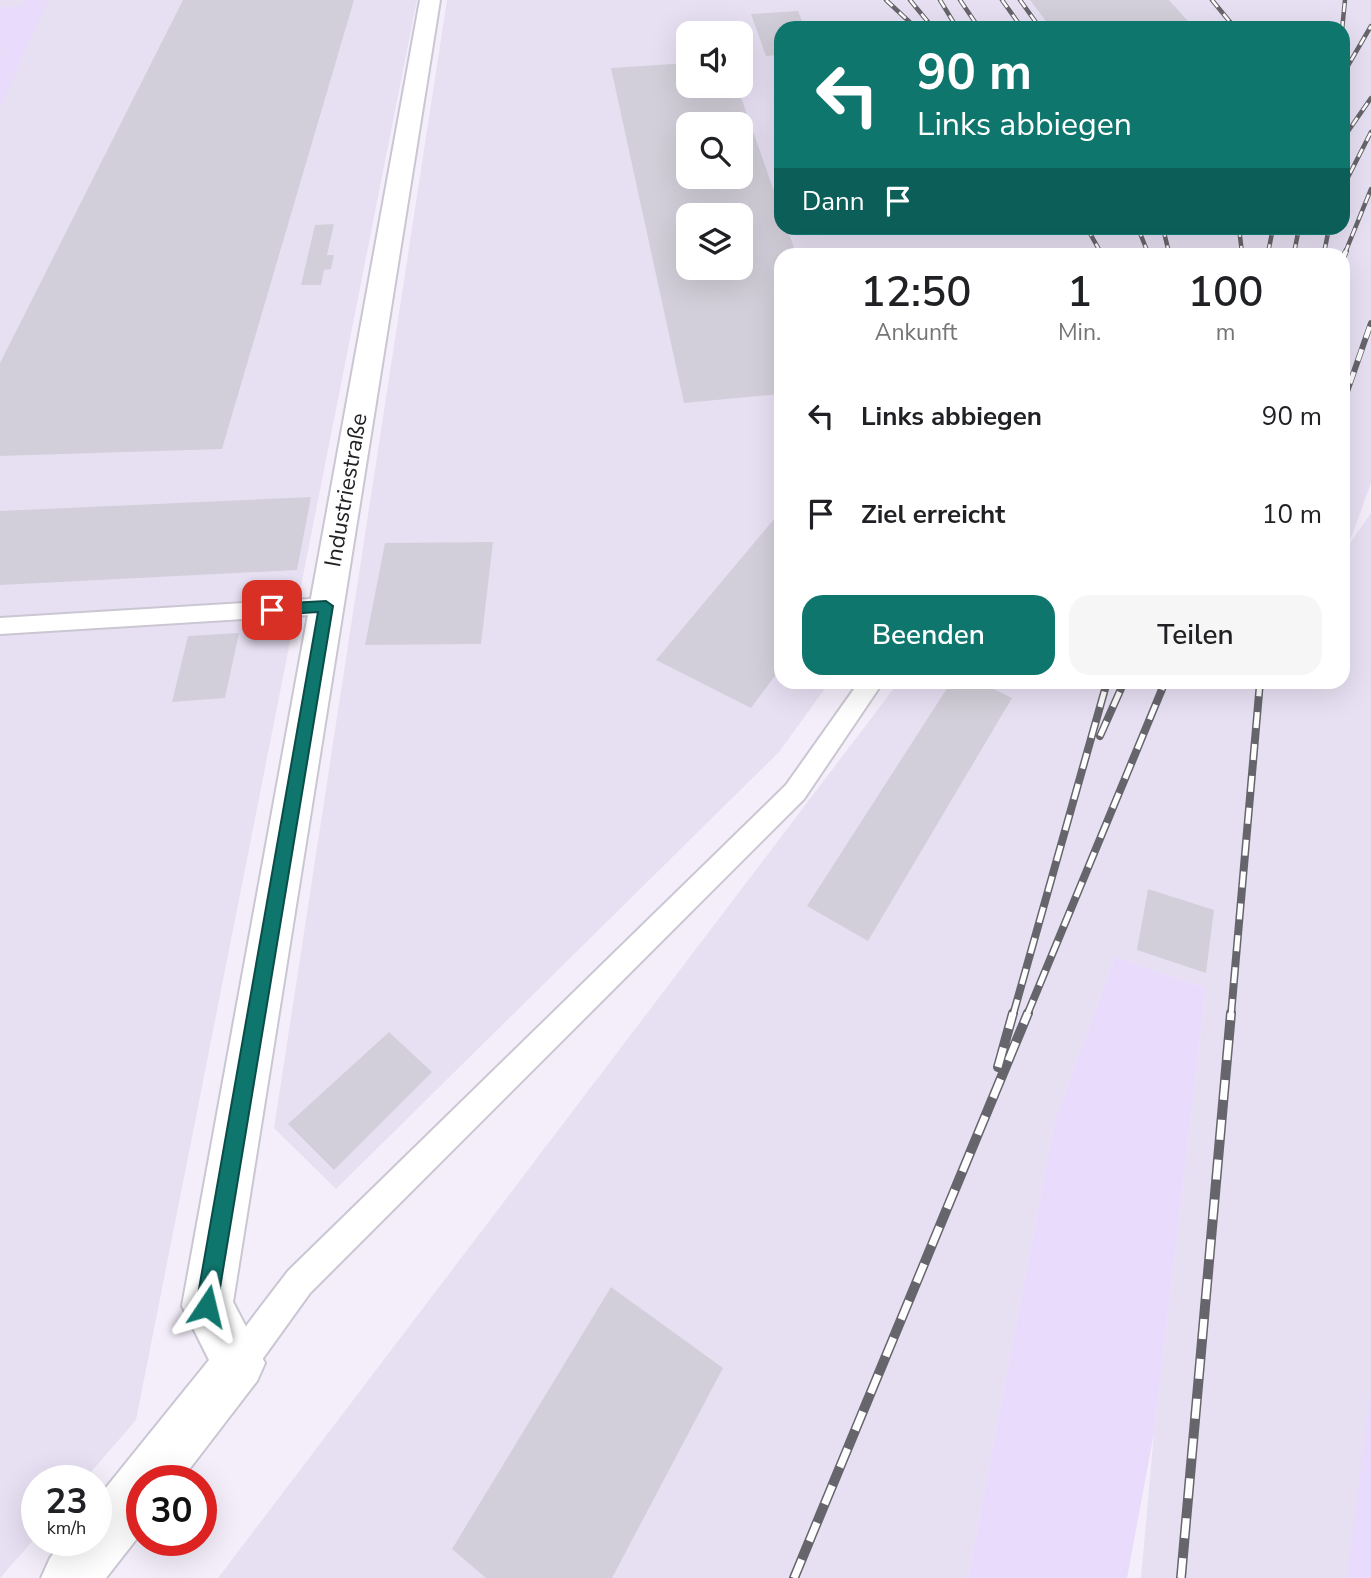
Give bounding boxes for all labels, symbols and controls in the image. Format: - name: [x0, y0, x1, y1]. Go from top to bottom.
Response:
- map controls: [676, 21, 753, 280]
- button: sound: [676, 21, 753, 98]
- text: 90 m: [917, 39, 1032, 106]
- icon: left: [802, 49, 893, 140]
- text: Links abbiegen: [917, 103, 1132, 146]
- button: search: [676, 112, 753, 189]
- icon: arrive: [879, 182, 917, 220]
- text: Dann: [802, 184, 865, 219]
- button: layers: [676, 203, 753, 280]
- text: 12:50: [861, 264, 971, 321]
- text: 1: [1067, 264, 1092, 321]
- text: 100: [1188, 264, 1263, 321]
- text: Ankunft: [875, 317, 957, 348]
- text: Min.: [1058, 317, 1101, 348]
- text: m: [1216, 317, 1235, 348]
- icon: left: [802, 397, 840, 435]
- text: Links abbiegen: [861, 399, 1042, 434]
- text: 90 m: [1262, 399, 1322, 434]
- street label: Industriestraße: [317, 411, 375, 569]
- icon: arrive: [802, 495, 840, 533]
- text: Ziel erreicht: [861, 497, 1005, 532]
- text: 10 m: [1262, 497, 1322, 532]
- pin: [242, 580, 302, 640]
- icon: arrive: [253, 591, 291, 629]
- button: Beenden: [802, 595, 1055, 675]
- button: Teilen: [1069, 595, 1322, 675]
- position arrow: [170, 1269, 244, 1343]
- speed limit sign: 30: [126, 1465, 217, 1556]
- text: 23: [45, 1478, 88, 1525]
- text: km/h: [47, 1516, 86, 1540]

